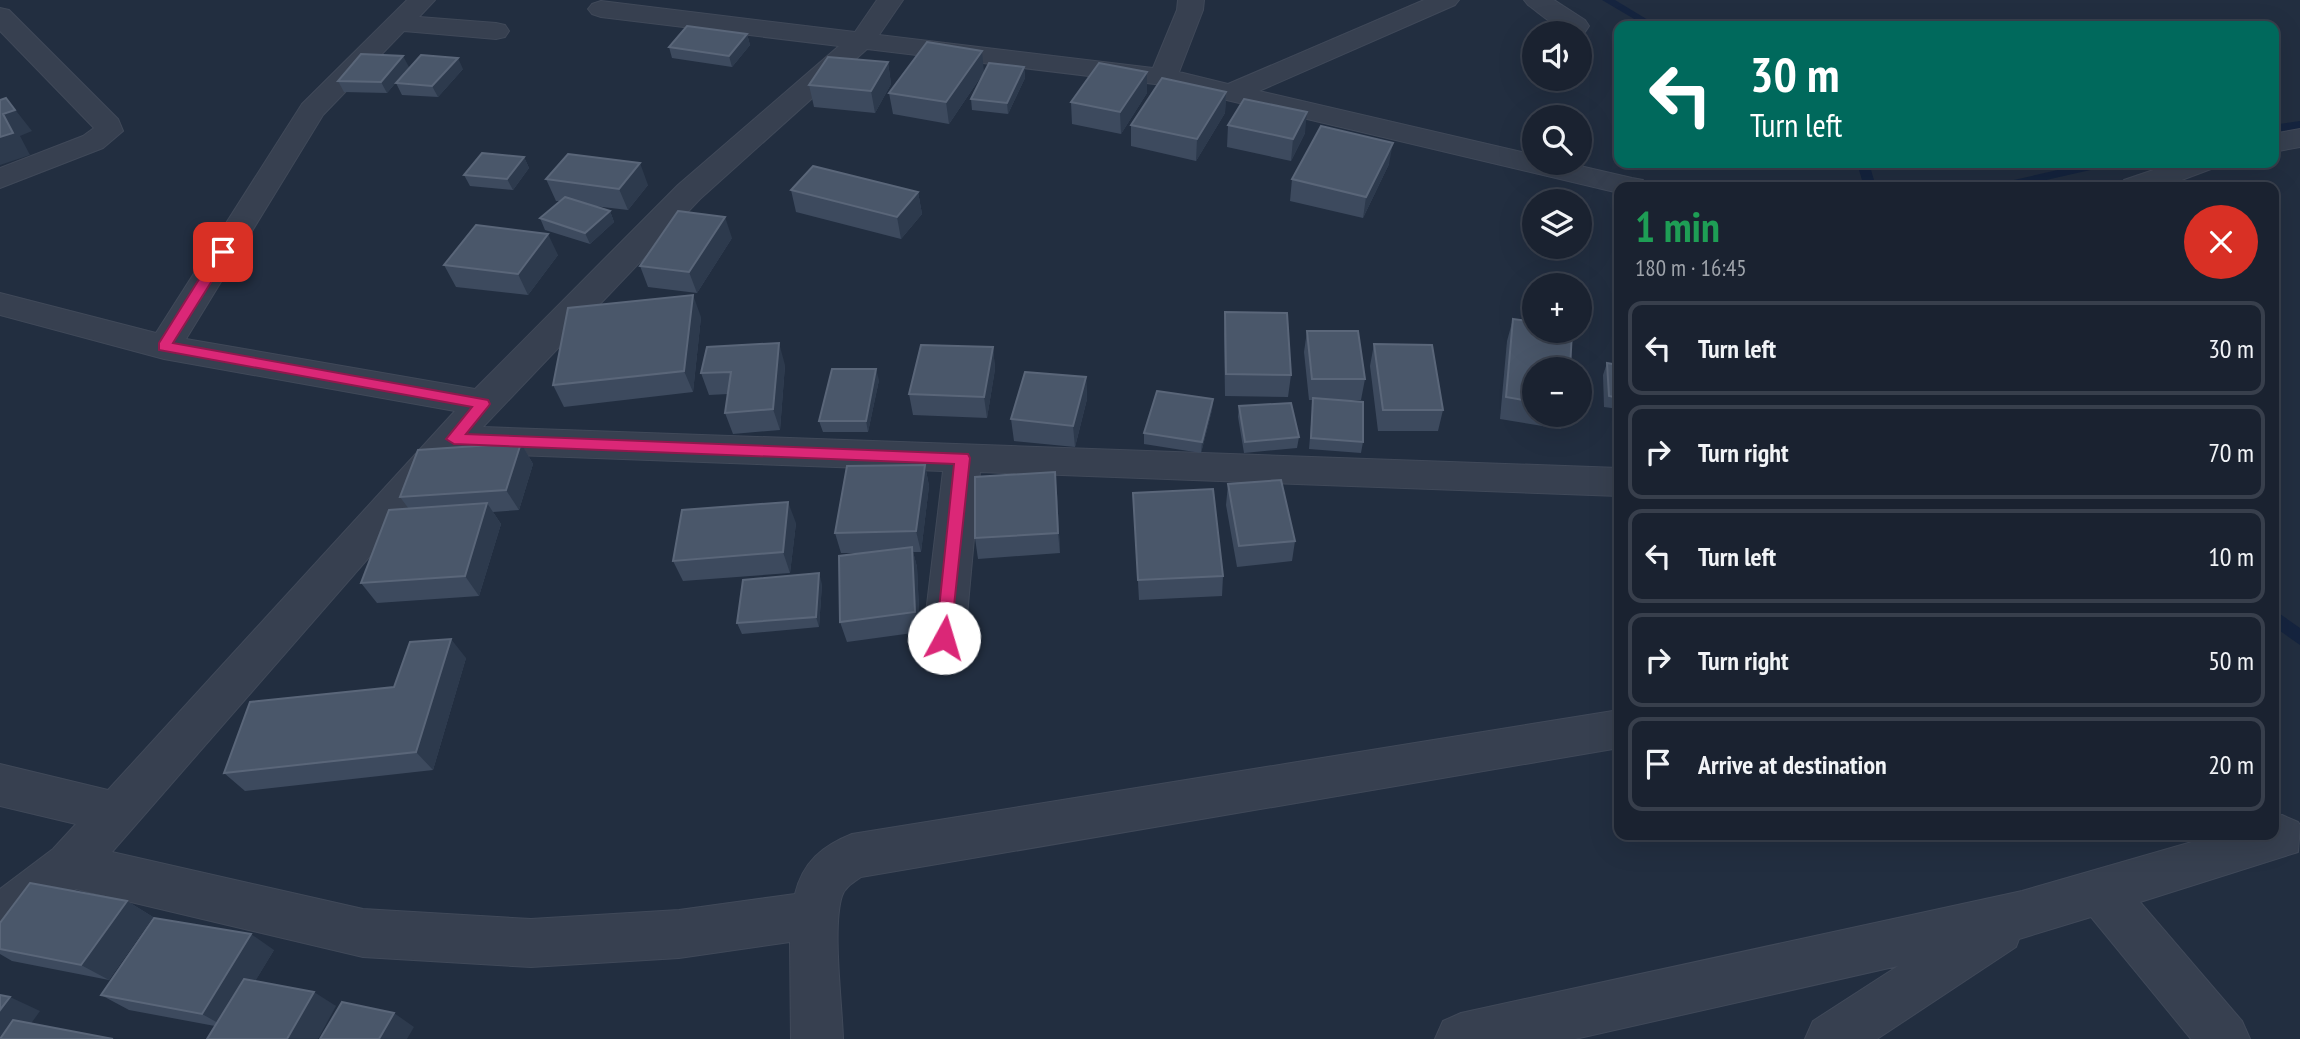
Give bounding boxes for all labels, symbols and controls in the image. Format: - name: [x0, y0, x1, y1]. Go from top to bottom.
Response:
- map controls: [1522, 21, 1592, 427]
- button: sound: [1522, 21, 1592, 91]
- text: 30 m: [1750, 42, 1839, 106]
- icon: left: [1635, 49, 1726, 140]
- text: Turn left: [1750, 104, 1842, 146]
- button: search: [1522, 105, 1592, 175]
- button: layers: [1522, 189, 1592, 259]
- text: 1 min: [1635, 199, 1720, 254]
- button: close: [2184, 205, 2258, 279]
- pin: [193, 222, 253, 282]
- icon: arrive: [204, 233, 242, 271]
- text: 180 m · 16:45: [1635, 253, 1747, 282]
- button: +: [1522, 273, 1592, 343]
- icon: left: [1639, 329, 1677, 367]
- text: Turn left: [1698, 332, 1776, 365]
- text: 30 m: [2208, 332, 2254, 365]
- button: −: [1522, 357, 1592, 427]
- icon: right: [1639, 433, 1677, 471]
- text: Turn right: [1698, 436, 1789, 469]
- text: 70 m: [2208, 436, 2254, 469]
- icon: left: [1639, 537, 1677, 575]
- text: Turn left: [1698, 540, 1776, 573]
- text: 10 m: [2208, 540, 2254, 573]
- position arrow: [907, 601, 981, 675]
- icon: right: [1639, 641, 1677, 679]
- text: Turn right: [1698, 644, 1789, 677]
- text: 50 m: [2208, 644, 2254, 677]
- icon: arrive: [1639, 745, 1677, 783]
- text: Arrive at destination: [1698, 748, 1887, 781]
- text: 20 m: [2208, 748, 2254, 781]

